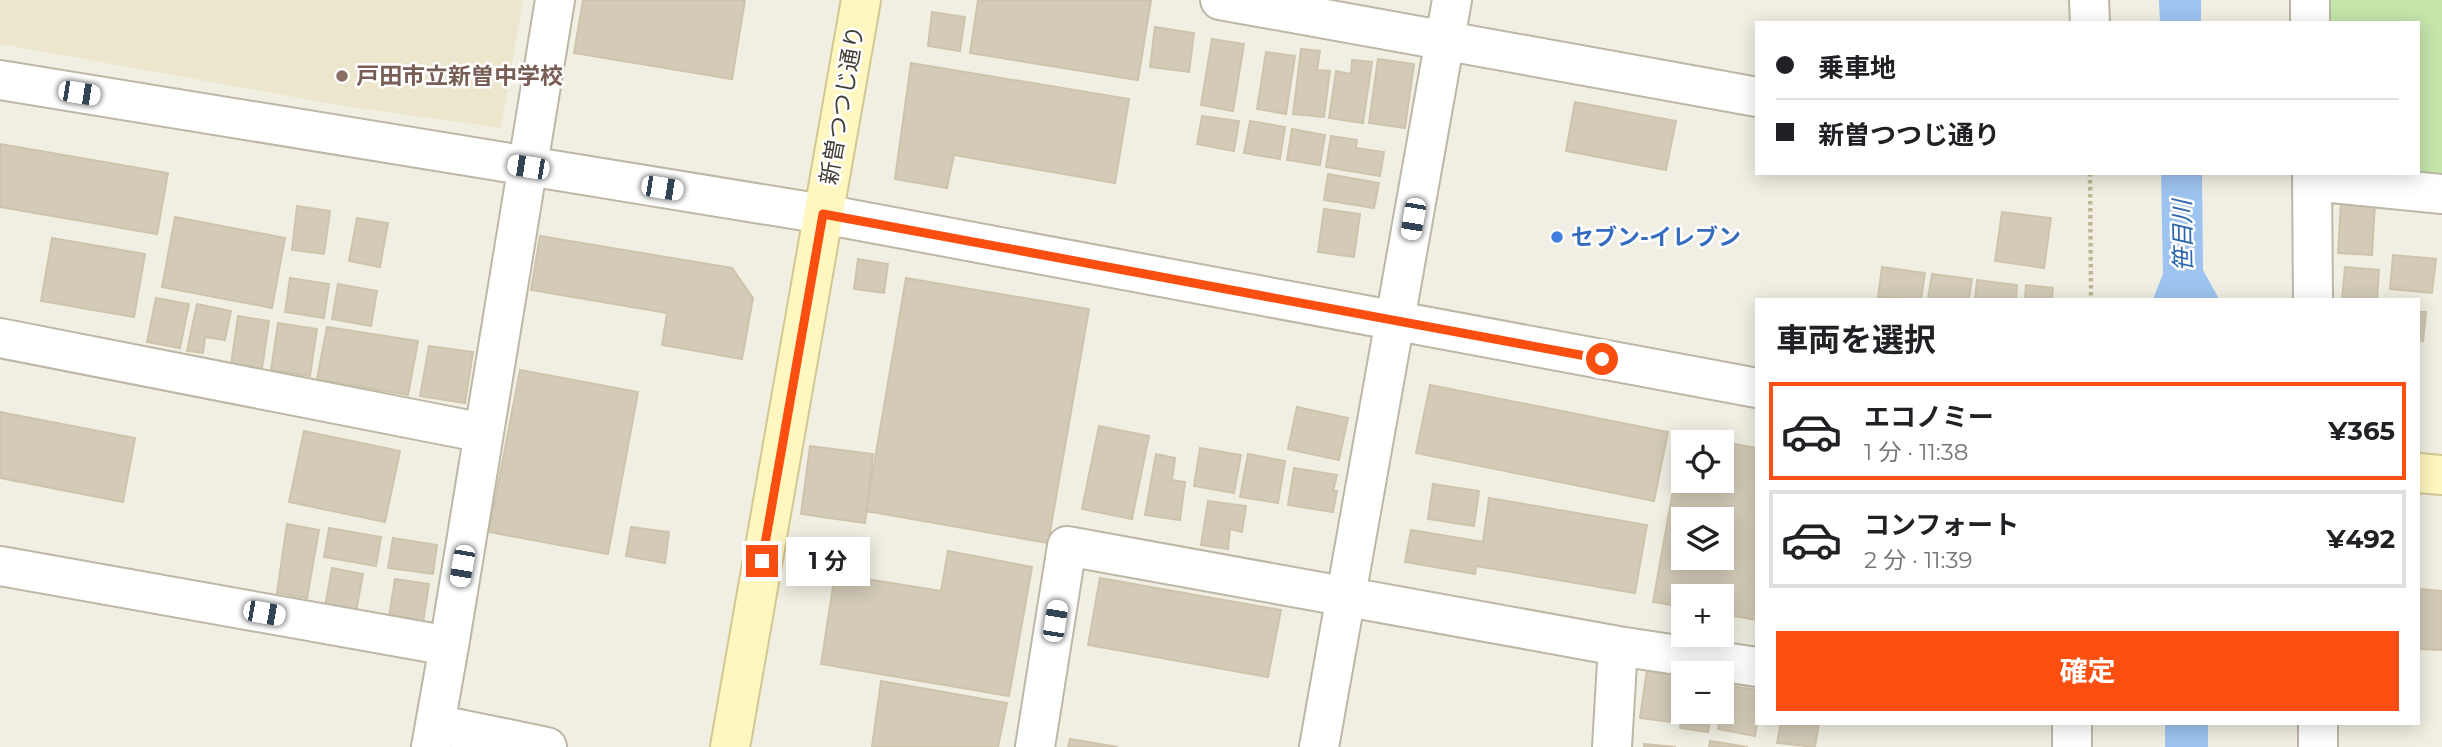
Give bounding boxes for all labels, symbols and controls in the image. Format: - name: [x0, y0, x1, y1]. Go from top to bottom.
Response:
- street label: 新曽つつじ通り: [814, 23, 870, 187]
- text: 乗車地: [1818, 52, 1896, 84]
- place label: 戸田市立新曽中学校: [356, 62, 563, 90]
- marker: 戸田市立新曽中学校: [334, 68, 350, 84]
- car: [57, 79, 102, 107]
- text: 新曽つつじ通り: [1818, 119, 2000, 151]
- car: [506, 153, 551, 181]
- car: [640, 174, 685, 202]
- car: [1400, 196, 1427, 242]
- water label: 笹目川: [2167, 197, 2198, 272]
- place label: セブン-イレブン: [1571, 223, 1741, 251]
- marker: セブン-イレブン: [1549, 229, 1565, 245]
- text: 車両を選択: [1776, 320, 1936, 359]
- route start: [1586, 343, 1618, 375]
- icon: car: [1780, 400, 1843, 463]
- text: エコノミー: [1864, 401, 1994, 433]
- text: ¥365: [2328, 415, 2395, 447]
- map controls: [1671, 430, 1734, 724]
- button: locate: [1671, 430, 1734, 493]
- text: 1 分 · 11:38: [1864, 438, 1968, 466]
- button: layers: [1671, 507, 1734, 570]
- icon: car: [1780, 508, 1843, 571]
- text: コンフォート: [1864, 509, 2019, 541]
- text: ¥492: [2327, 523, 2395, 555]
- callout: 1 分: [786, 536, 870, 586]
- car: [449, 543, 476, 589]
- route end: [746, 545, 778, 577]
- text: 2 分 · 11:39: [1864, 546, 1972, 574]
- text: 1 分: [809, 547, 847, 575]
- button: +: [1671, 584, 1734, 647]
- car: [242, 599, 287, 627]
- car: [1042, 599, 1069, 643]
- button: 確定: [1776, 631, 2399, 711]
- button: −: [1671, 661, 1734, 724]

